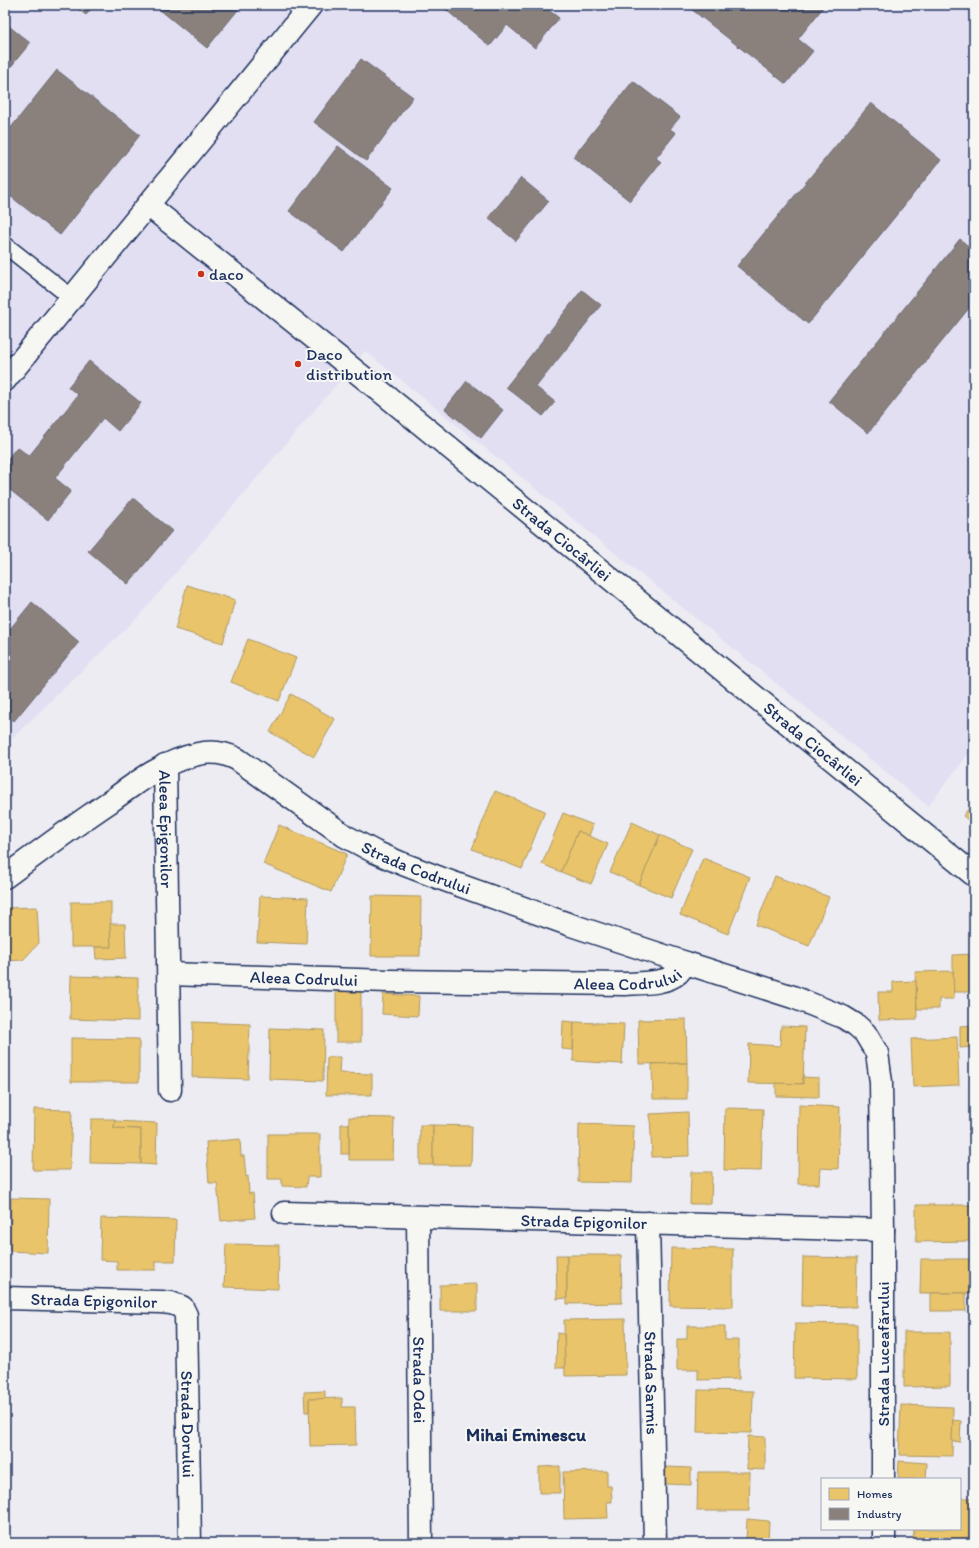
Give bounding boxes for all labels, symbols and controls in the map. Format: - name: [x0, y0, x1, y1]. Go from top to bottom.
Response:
- place label: daco: [209, 264, 244, 284]
- marker: daco: [196, 269, 206, 279]
- place label: Daco distribution: [306, 344, 392, 384]
- marker: Daco distribution: [293, 359, 303, 369]
- street label: Strada Ciocârliei: [508, 493, 615, 585]
- street label: Strada Ciocârliei: [760, 698, 867, 790]
- street label: Aleea Epigonilor: [155, 770, 177, 889]
- street label: Strada Codrului: [358, 837, 474, 898]
- street label: Aleea Codrului: [574, 964, 686, 994]
- street label: Aleea Codrului: [250, 967, 358, 990]
- street label: Strada Epigonilor: [520, 1210, 648, 1233]
- street label: Strada Luceafărului: [873, 1281, 893, 1427]
- street label: Strada Epigonilor: [30, 1289, 158, 1312]
- street label: Strada Sarmis: [640, 1331, 663, 1435]
- street label: Strada Odei: [409, 1336, 430, 1424]
- street label: Strada Dorului: [177, 1370, 199, 1478]
- district label: Mihai Eminescu: [466, 1424, 587, 1446]
- legend: [821, 1478, 961, 1530]
- text: Homes: [857, 1487, 893, 1501]
- text: Industry: [857, 1507, 902, 1521]

